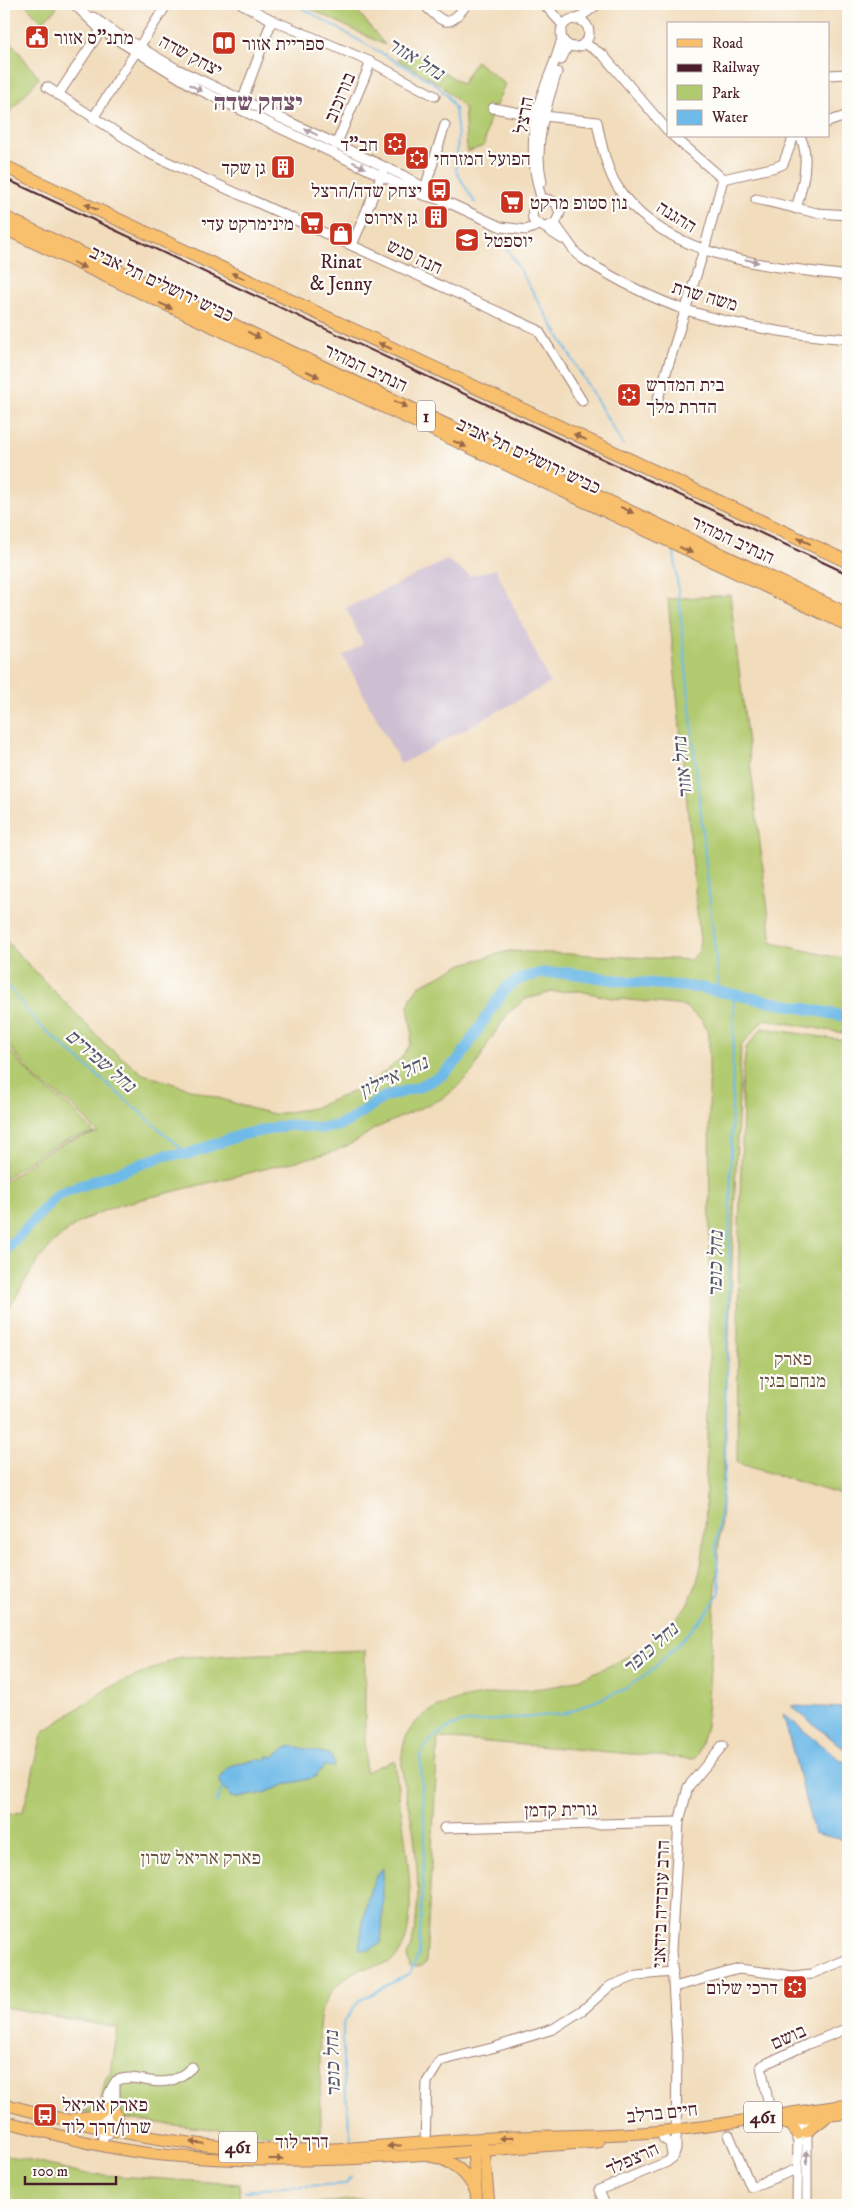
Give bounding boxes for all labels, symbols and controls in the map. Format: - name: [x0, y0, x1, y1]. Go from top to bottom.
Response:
- legend: [667, 22, 830, 138]
- public building icon: מתנ"ס אזור: [24, 24, 50, 50]
- place label: מתנ"ס אזור: [54, 27, 134, 50]
- street label: יצחק שדה: [155, 30, 226, 83]
- library icon: ספריית אזור: [211, 30, 237, 56]
- water label: נחל אזור: [382, 32, 449, 87]
- place label: ספריית אזור: [242, 33, 325, 56]
- text: Road: [712, 34, 744, 53]
- text: Railway: [712, 58, 760, 77]
- street label: בורוכוב: [320, 69, 361, 126]
- one-way arrow: [190, 83, 203, 92]
- text: Park: [712, 84, 741, 103]
- district label: יצחק שדה: [213, 88, 303, 118]
- street label: הרצל: [510, 95, 539, 136]
- text: Water: [711, 108, 748, 127]
- one-way arrow: [304, 128, 318, 136]
- synagogue icon: חב"ד: [382, 131, 408, 157]
- place label: חב"ד: [340, 134, 378, 157]
- synagogue icon: הפועל המזרחי: [404, 145, 430, 171]
- place label: הפועל המזרחי: [434, 148, 531, 171]
- building icon: גן שקד: [270, 154, 296, 180]
- place label: גן שקד: [221, 157, 266, 180]
- one-way arrow: [352, 161, 366, 169]
- bus stop icon: יצחק שדה/הרצל: [426, 177, 452, 203]
- place label: יצחק שדה/הרצל: [311, 180, 422, 203]
- supermarket icon: נון סטופ מרקט: [499, 189, 525, 215]
- place label: נון סטופ מרקט: [530, 192, 628, 215]
- street label: ההגנה: [652, 196, 701, 238]
- one-way arrow: [84, 203, 98, 211]
- building icon: גן אירוס: [423, 204, 449, 230]
- place label: גן אירוס: [364, 207, 418, 230]
- supermarket icon: מינימרקט עדי: [299, 210, 325, 236]
- place label: מינימרקט עדי: [201, 213, 294, 236]
- shop icon: Rinat & Jenny: [328, 221, 354, 247]
- school or university icon: יוספטל: [454, 227, 480, 253]
- place label: יוספטל: [484, 230, 533, 253]
- street label: חנה סנש: [383, 235, 446, 280]
- street label: כביש ירושלים תל אביב: [86, 241, 237, 328]
- place label: Rinat & Jenny: [310, 251, 373, 296]
- one-way arrow: [744, 257, 759, 265]
- one-way arrow: [72, 261, 86, 269]
- one-way arrow: [231, 272, 245, 280]
- street label: משה שרת: [669, 276, 740, 317]
- one-way arrow: [159, 302, 173, 310]
- one-way arrow: [247, 331, 261, 339]
- street label: הנתיב המהיר: [320, 339, 411, 398]
- one-way arrow: [378, 341, 392, 349]
- one-way arrow: [306, 371, 320, 379]
- place label: בית המדרש הדרת מלך: [646, 374, 724, 419]
- synagogue icon: בית המדרש הדרת מלך: [616, 382, 642, 408]
- one-way arrow: [394, 400, 408, 408]
- road number: 1: [417, 401, 435, 432]
- street label: כביש ירושלים תל אביב: [453, 413, 604, 500]
- one-way arrow: [573, 432, 587, 440]
- one-way arrow: [453, 440, 467, 448]
- one-way arrow: [620, 507, 634, 515]
- street label: הנתיב המהיר: [687, 511, 778, 570]
- one-way arrow: [797, 537, 811, 545]
- one-way arrow: [679, 545, 694, 554]
- water label: נחל אזור: [668, 734, 699, 800]
- water label: נחל שפירים: [60, 1024, 141, 1099]
- water label: נחל איילון: [355, 1050, 433, 1104]
- water label: נחל כופר: [703, 1229, 730, 1297]
- park label: פארק מנחם בגין: [760, 1348, 826, 1393]
- water label: נחל כופר: [618, 1617, 685, 1681]
- street label: גורית קדמן: [524, 1798, 598, 1823]
- street label: הרב עובדיה בידאני: [648, 1840, 675, 1969]
- park label: פארק אריאל שרון: [141, 1847, 261, 1870]
- synagogue icon: דרכי שלום: [782, 1974, 808, 2000]
- place label: דרכי שלום: [706, 1977, 778, 2000]
- street label: בושם: [767, 2019, 810, 2055]
- water label: נחל כופר: [320, 2029, 347, 2098]
- place label: פארק אריאל שרון/דרך לוד: [62, 2094, 151, 2139]
- street label: חיים ברלב: [625, 2098, 699, 2129]
- bus stop icon: פארק אריאל שרון/דרך לוד: [32, 2102, 58, 2128]
- road number: 461: [744, 2102, 782, 2132]
- street label: דרך לוד: [275, 2131, 329, 2154]
- road number: 461: [219, 2132, 257, 2162]
- one-way arrow: [498, 2134, 514, 2142]
- street label: הרצפלד: [603, 2138, 663, 2181]
- one-way arrow: [188, 2139, 204, 2147]
- one-way arrow: [385, 2142, 401, 2150]
- one-way arrow: [803, 2149, 811, 2165]
- scale bar: [25, 2154, 116, 2186]
- one-way arrow: [268, 2155, 284, 2163]
- text: 100 m: [32, 2162, 68, 2181]

